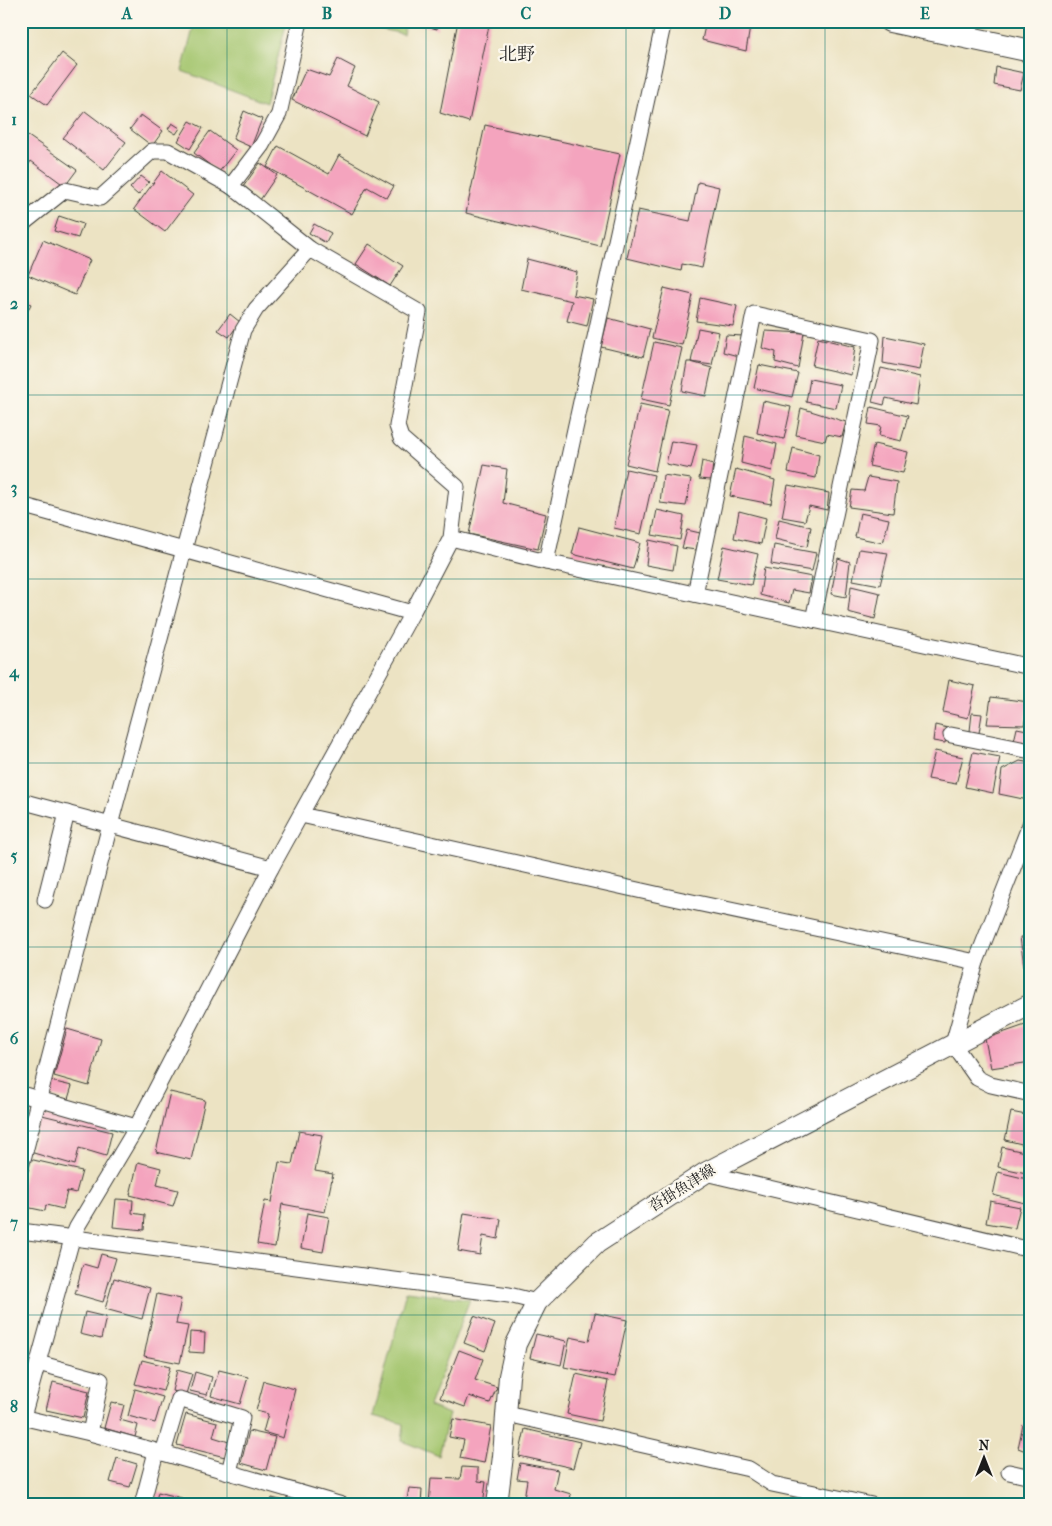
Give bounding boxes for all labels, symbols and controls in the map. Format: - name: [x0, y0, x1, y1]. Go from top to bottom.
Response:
- text: A: [121, 4, 133, 23]
- text: B: [322, 4, 332, 23]
- text: C: [521, 4, 532, 23]
- text: D: [719, 4, 731, 23]
- text: E: [920, 4, 930, 23]
- district label: 北野: [499, 44, 535, 65]
- text: 1: [11, 110, 17, 129]
- text: 2: [10, 294, 18, 313]
- text: 3: [11, 478, 17, 498]
- text: 4: [8, 662, 20, 682]
- text: 5: [11, 846, 18, 865]
- text: 6: [10, 1029, 19, 1048]
- street label: 沓掛魚津線: [645, 1160, 719, 1216]
- text: 7: [9, 1213, 18, 1232]
- text: 8: [10, 1397, 18, 1416]
- north arrow: [960, 1434, 1010, 1484]
- text: N: [979, 1437, 990, 1454]

